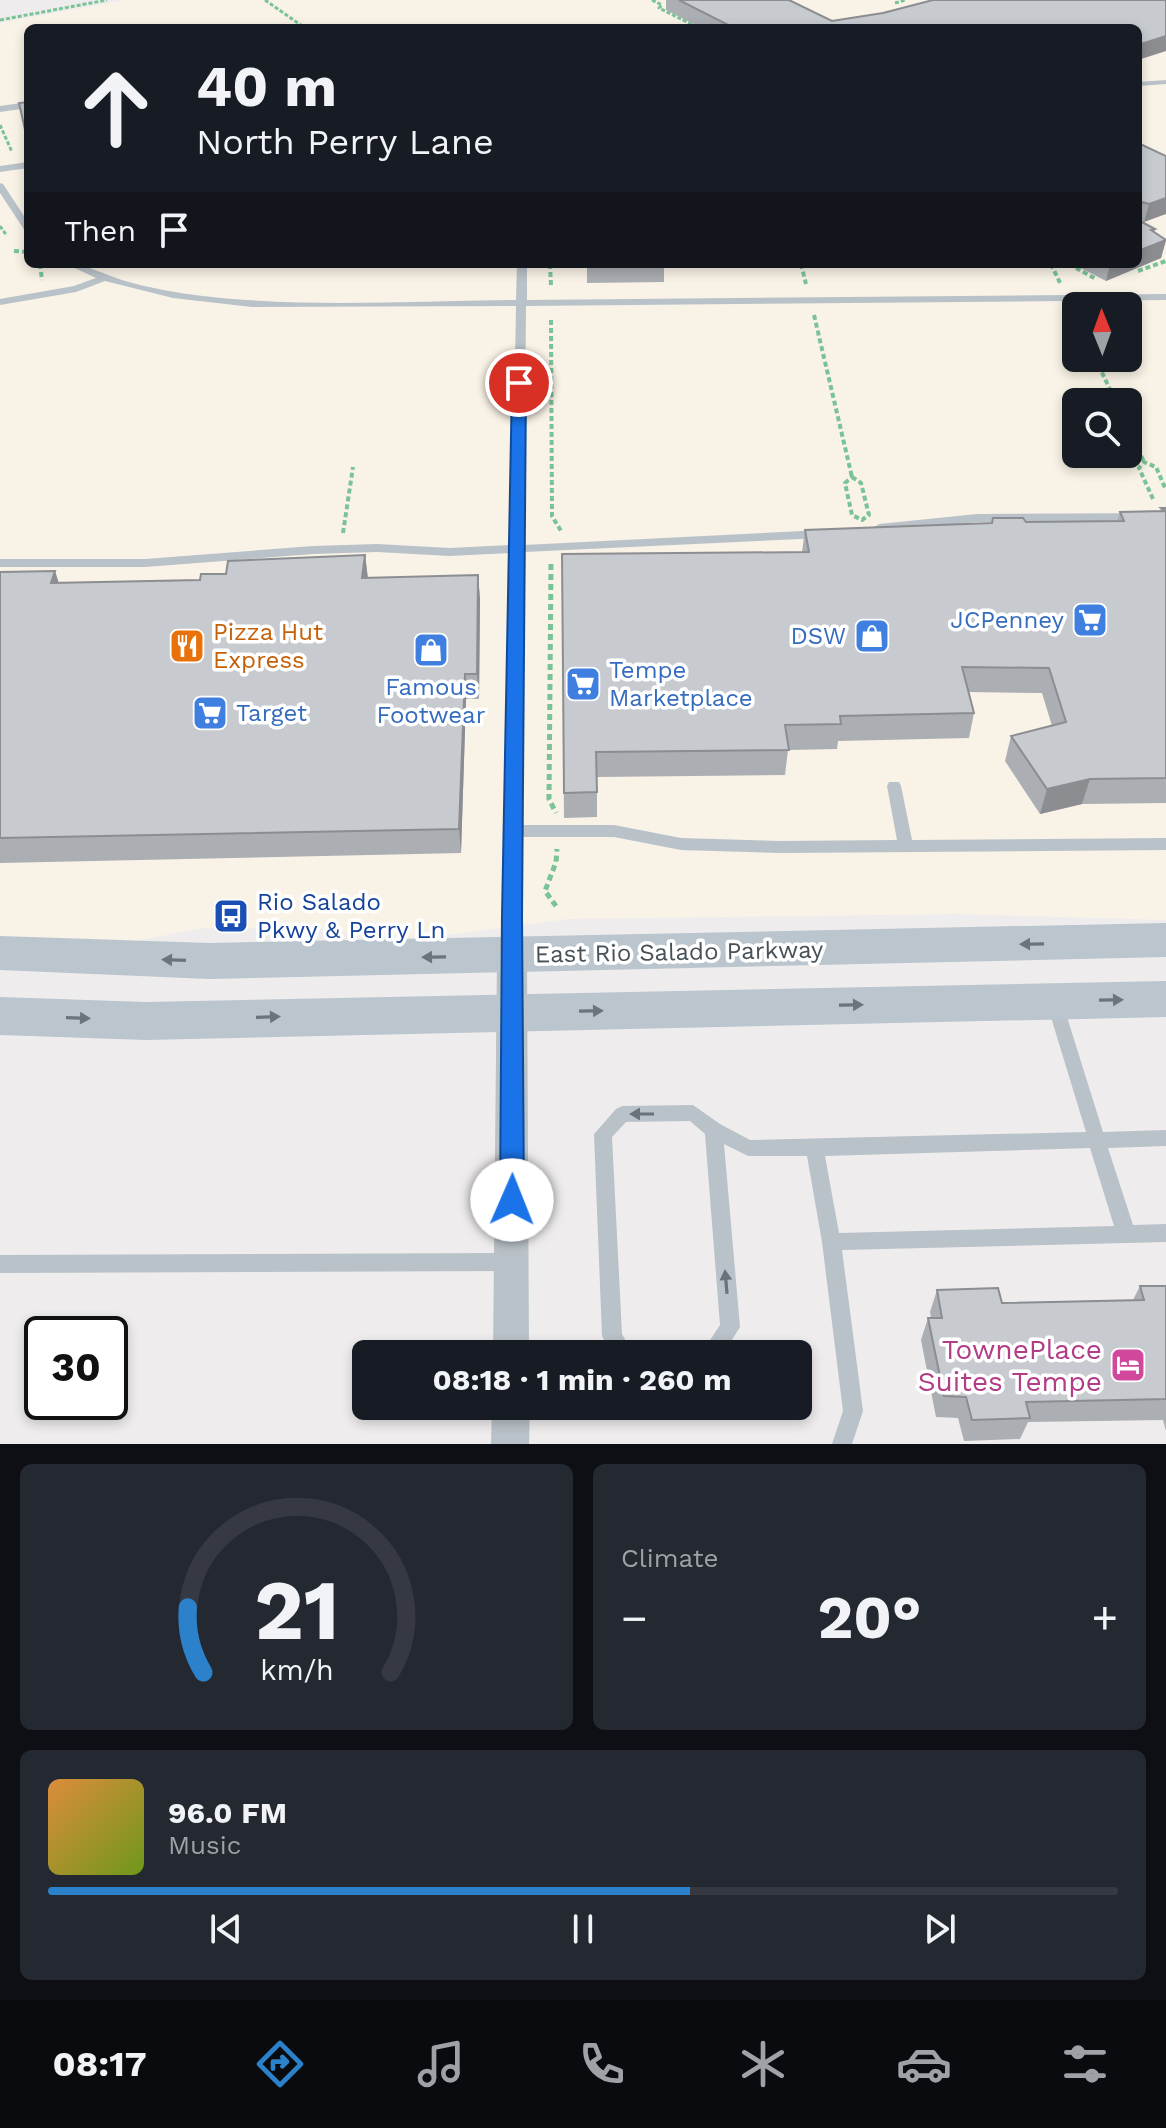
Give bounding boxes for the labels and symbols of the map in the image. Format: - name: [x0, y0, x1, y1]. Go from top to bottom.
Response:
- north arrow: [1062, 292, 1142, 372]
- pin: [485, 349, 553, 417]
- supermarket icon: JCPenney: [1071, 601, 1109, 639]
- place label: JCPenney: [950, 606, 1065, 634]
- shop icon: DSW: [853, 617, 891, 655]
- place label: Pizza Hut Express: [213, 618, 323, 674]
- place label: DSW: [790, 622, 846, 650]
- restaurant icon: Pizza Hut Express: [168, 627, 206, 665]
- shop icon: Famous Footwear: [412, 631, 450, 669]
- place label: Tempe Marketplace: [609, 656, 753, 712]
- supermarket icon: Tempe Marketplace: [564, 665, 602, 703]
- place label: Famous Footwear: [377, 673, 486, 729]
- supermarket icon: Target: [191, 694, 229, 732]
- place label: Target: [236, 699, 307, 727]
- place label: Rio Salado Pkwy & Perry Ln: [257, 888, 445, 944]
- bus stop icon: Rio Salado Pkwy & Perry Ln: [212, 897, 250, 935]
- street label: East Rio Salado Parkway: [534, 935, 824, 969]
- one-way arrow: [1019, 937, 1044, 950]
- one-way arrow: [421, 951, 446, 964]
- one-way arrow: [161, 954, 186, 967]
- one-way arrow: [1099, 994, 1124, 1006]
- one-way arrow: [839, 999, 864, 1012]
- one-way arrow: [579, 1004, 604, 1017]
- one-way arrow: [256, 1011, 281, 1024]
- one-way arrow: [66, 1012, 91, 1025]
- one-way arrow: [629, 1107, 654, 1120]
- position arrow: [470, 1158, 554, 1242]
- one-way arrow: [719, 1269, 732, 1294]
- speed limit sign: 30: [24, 1316, 128, 1420]
- place label: TownePlace Suites Tempe: [918, 1333, 1102, 1398]
- hotel icon: TownePlace Suites Tempe: [1109, 1346, 1147, 1384]

